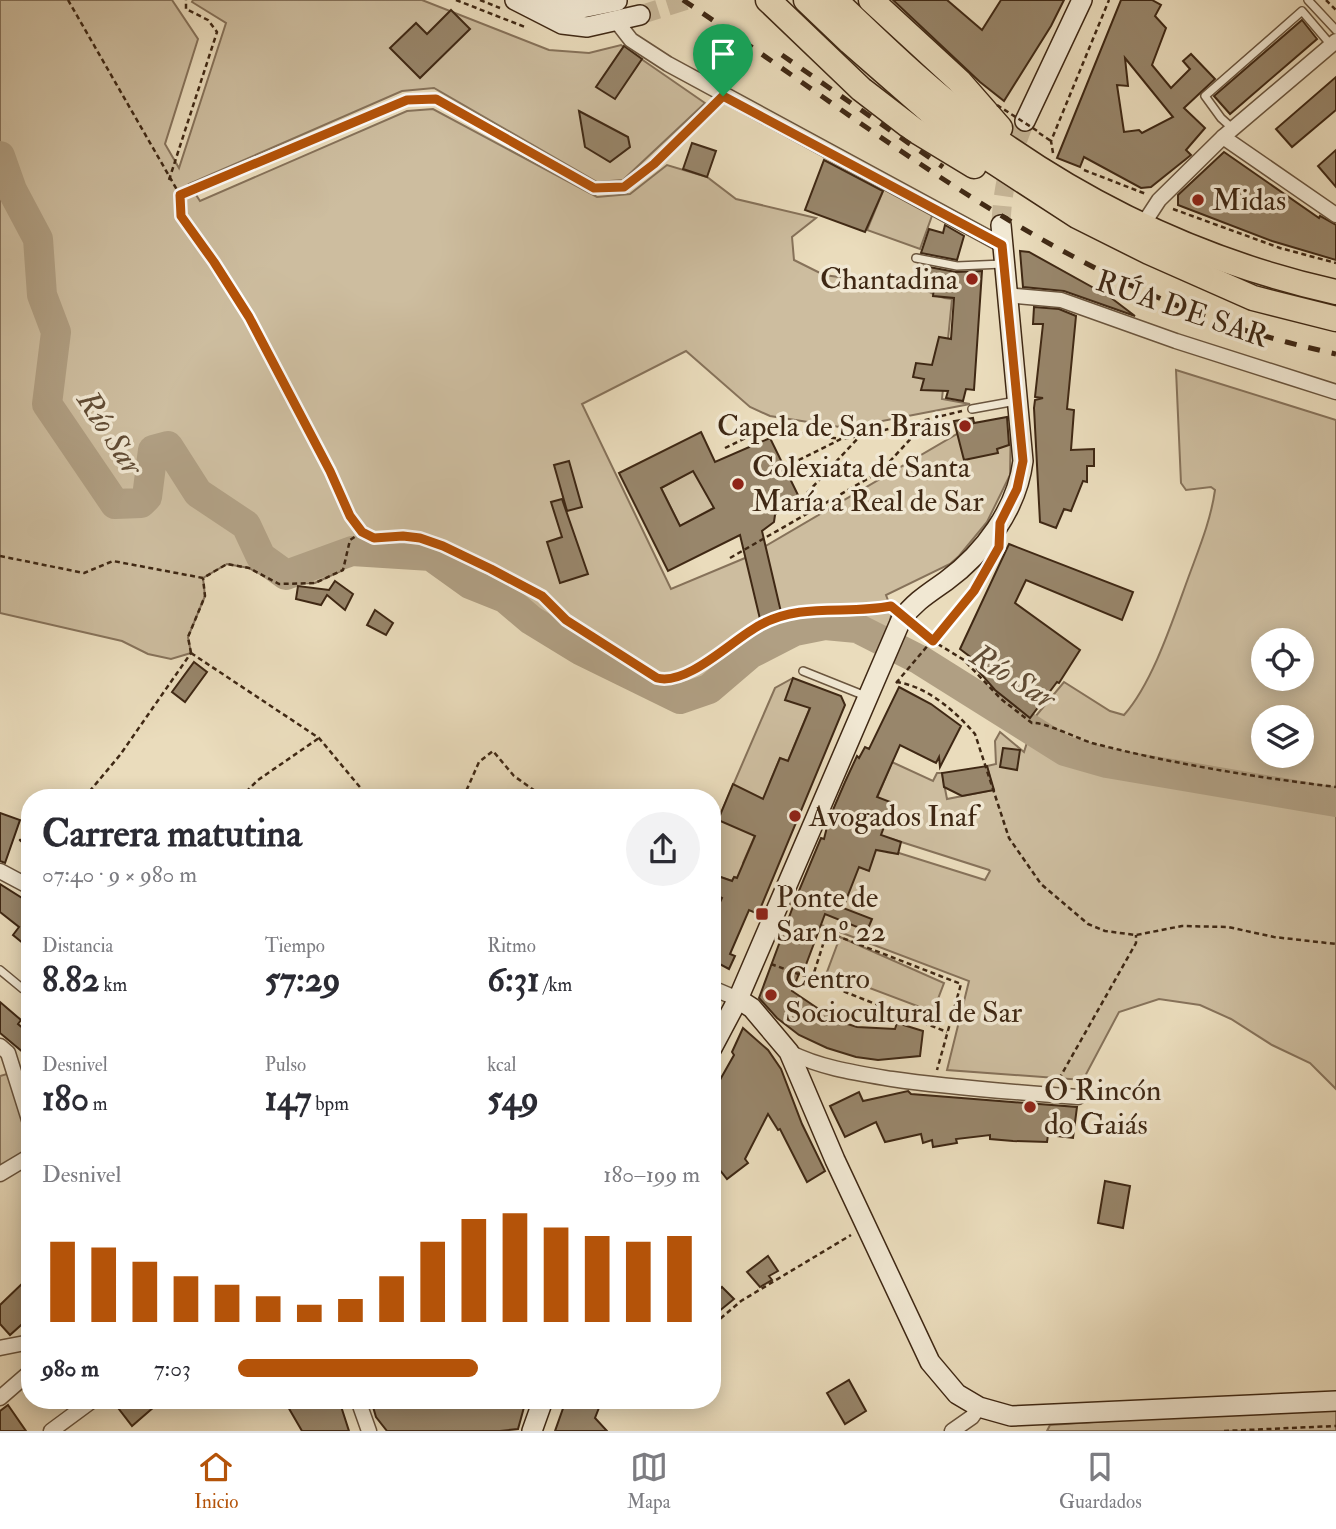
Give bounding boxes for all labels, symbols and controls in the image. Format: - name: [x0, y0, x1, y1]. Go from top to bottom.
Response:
- pin: [693, 24, 753, 96]
- icon: arrive: [704, 35, 742, 73]
- place label: Midas: [1212, 182, 1286, 219]
- marker: Midas: [1190, 192, 1206, 208]
- place label: Chantadina: [820, 261, 959, 298]
- street label: RÚA DE SAR: [1091, 261, 1275, 356]
- marker: Chantadina: [964, 271, 980, 287]
- water label: Río Sar: [67, 382, 153, 485]
- place label: Capela de San Brais: [717, 408, 951, 445]
- marker: Capela de San Brais: [957, 418, 973, 434]
- place label: Colexiata de Santa María a Real de Sar: [752, 449, 984, 520]
- marker: Colexiata de Santa María a Real de Sar: [730, 476, 746, 492]
- map controls: [1251, 628, 1314, 768]
- button: locate: [1251, 628, 1314, 691]
- water label: Río Sar: [962, 635, 1065, 720]
- button: layers: [1251, 705, 1314, 768]
- place label: Avogados Inaf: [808, 798, 981, 835]
- marker: Avogados Inaf: [787, 808, 803, 824]
- text: Carrera matutina: [42, 810, 302, 858]
- button: share: [626, 812, 700, 886]
- text: 07:40 · 9 × 980 m: [42, 860, 197, 889]
- place label: Ponte de Sar nº 22: [776, 879, 886, 950]
- marker: Ponte de Sar nº 22: [754, 906, 770, 922]
- text: Distancia: [42, 934, 113, 958]
- text: Tiempo: [265, 934, 325, 958]
- text: Ritmo: [487, 934, 536, 958]
- text: 8.82: [42, 958, 99, 1002]
- text: 57:29: [265, 958, 340, 1002]
- text: 6:31: [487, 958, 540, 1002]
- place label: Centro Sociocultural de Sar: [785, 960, 1022, 1031]
- text: km: [99, 973, 127, 997]
- text: /km: [540, 973, 572, 997]
- marker: Centro Sociocultural de Sar: [763, 987, 779, 1003]
- text: Desnivel: [42, 1053, 108, 1077]
- text: Pulso: [265, 1053, 306, 1077]
- text: kcal: [487, 1053, 516, 1077]
- place label: O Rincón do Gaiás: [1044, 1072, 1161, 1143]
- text: 180: [42, 1077, 89, 1121]
- text: 147: [265, 1077, 311, 1121]
- text: 549: [487, 1077, 539, 1121]
- text: m: [89, 1092, 108, 1116]
- text: bpm: [311, 1092, 349, 1116]
- marker: O Rincón do Gaiás: [1022, 1099, 1038, 1115]
- text: Desnivel: [42, 1160, 121, 1189]
- text: 180–199 m: [603, 1160, 700, 1189]
- text: 980 m: [42, 1354, 99, 1383]
- text: 7:03: [154, 1354, 191, 1383]
- tab: Inicio: [194, 1448, 238, 1514]
- tab: Mapa: [627, 1448, 670, 1514]
- tab: Guardados: [1059, 1448, 1142, 1514]

